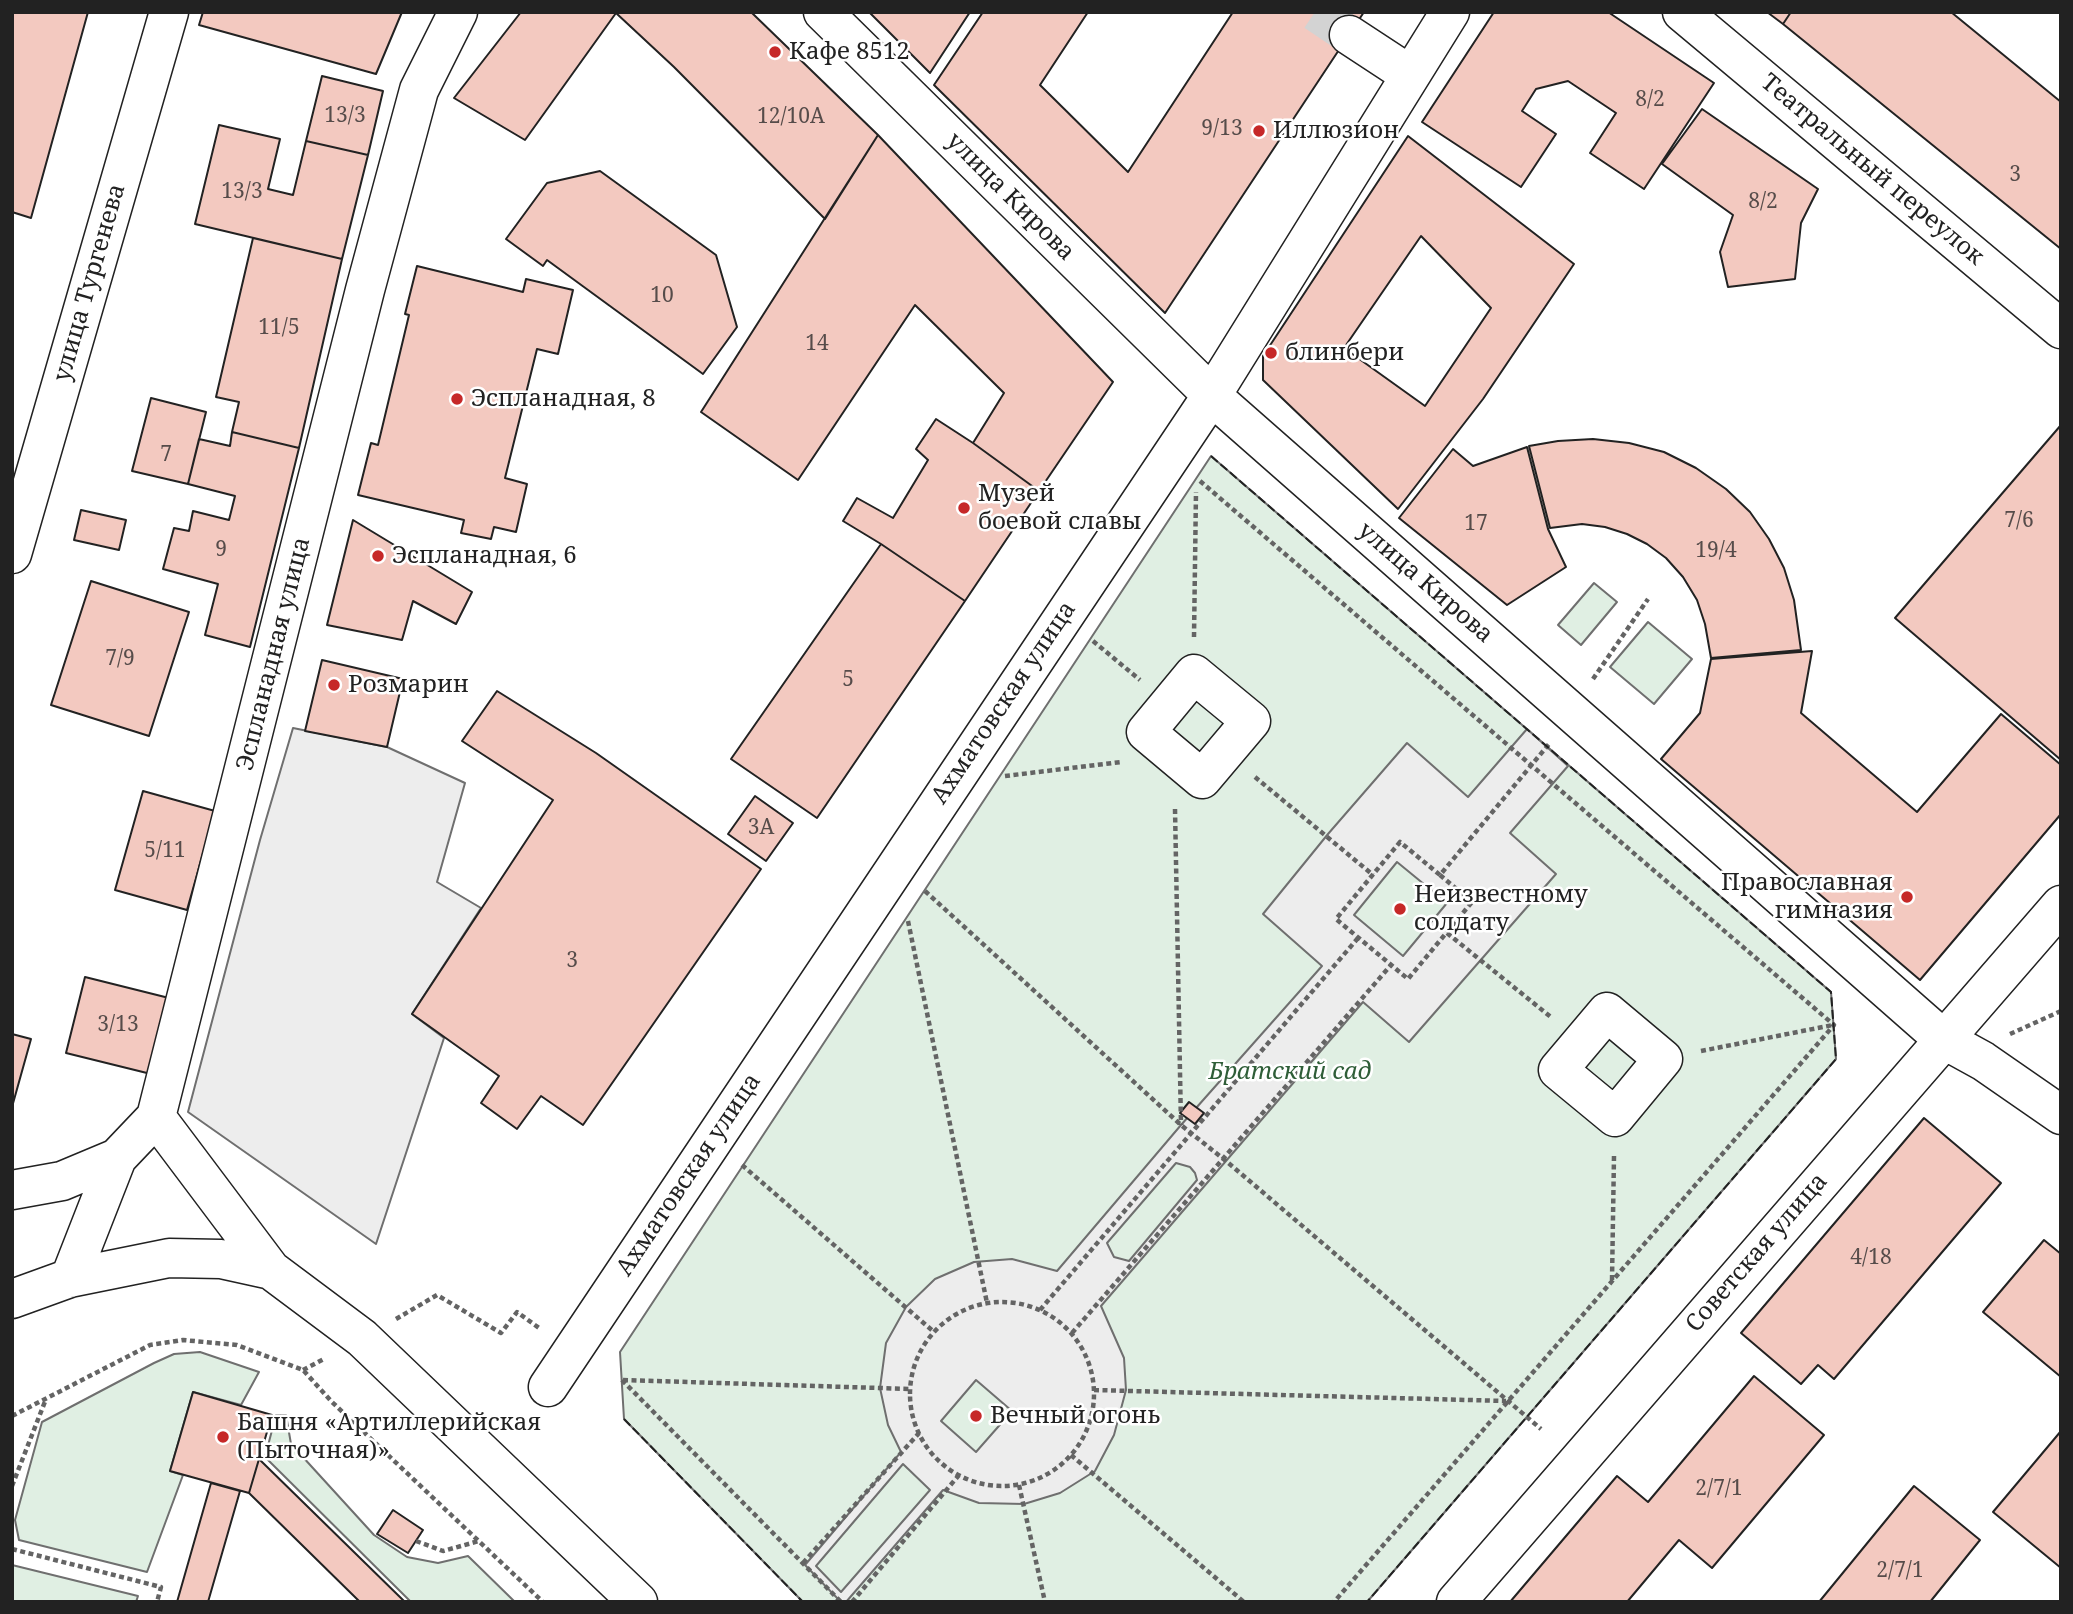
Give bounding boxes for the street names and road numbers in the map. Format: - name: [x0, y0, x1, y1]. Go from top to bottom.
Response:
- street label: Театральный переулок: [1755, 68, 1989, 272]
- street label: улица Кирова: [940, 127, 1080, 267]
- street label: улица Тургенева: [48, 181, 132, 385]
- street label: улица Кирова: [1352, 517, 1498, 649]
- street label: Эспланадная улица: [231, 534, 317, 774]
- street label: Ахматовская улица: [926, 596, 1082, 810]
- street label: Ахматовская улица: [611, 1068, 767, 1282]
- street label: Советская улица: [1680, 1168, 1834, 1338]

